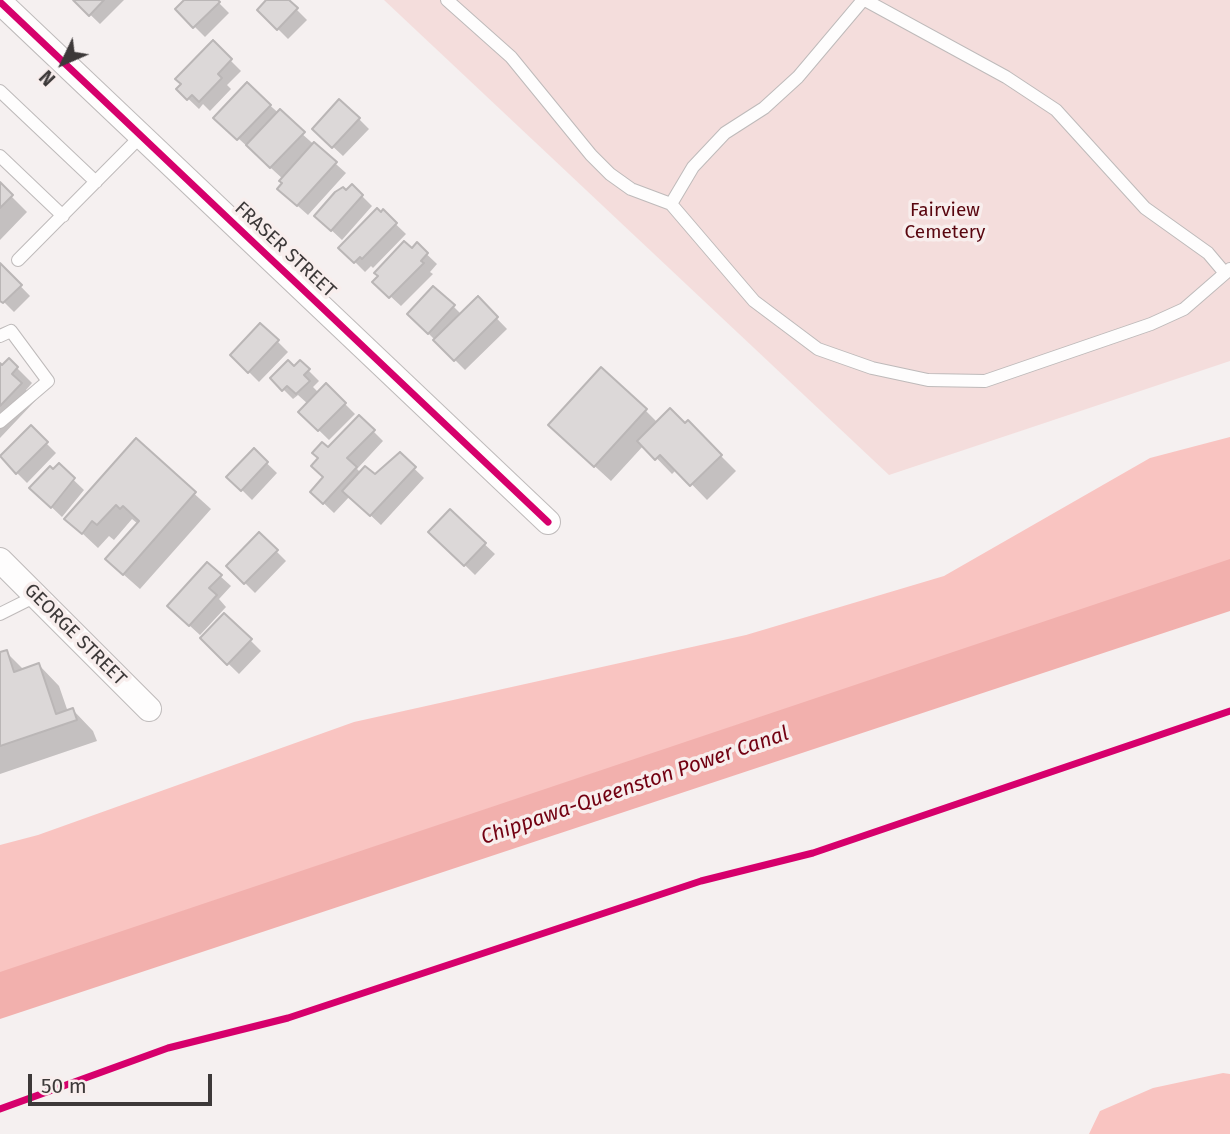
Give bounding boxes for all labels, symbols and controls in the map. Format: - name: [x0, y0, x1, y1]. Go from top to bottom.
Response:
- north arrow: [28, 28, 98, 98]
- text: N: [35, 65, 60, 90]
- street label: FRASER STREET: [230, 197, 340, 303]
- park label: Fairview Cemetery: [905, 200, 985, 244]
- street label: GEORGE STREET: [19, 579, 131, 691]
- water label: Chippawa-Queenston Power Canal: [478, 721, 792, 851]
- scale bar: [32, 1060, 215, 1104]
- text: 50 m: [41, 1073, 87, 1099]

